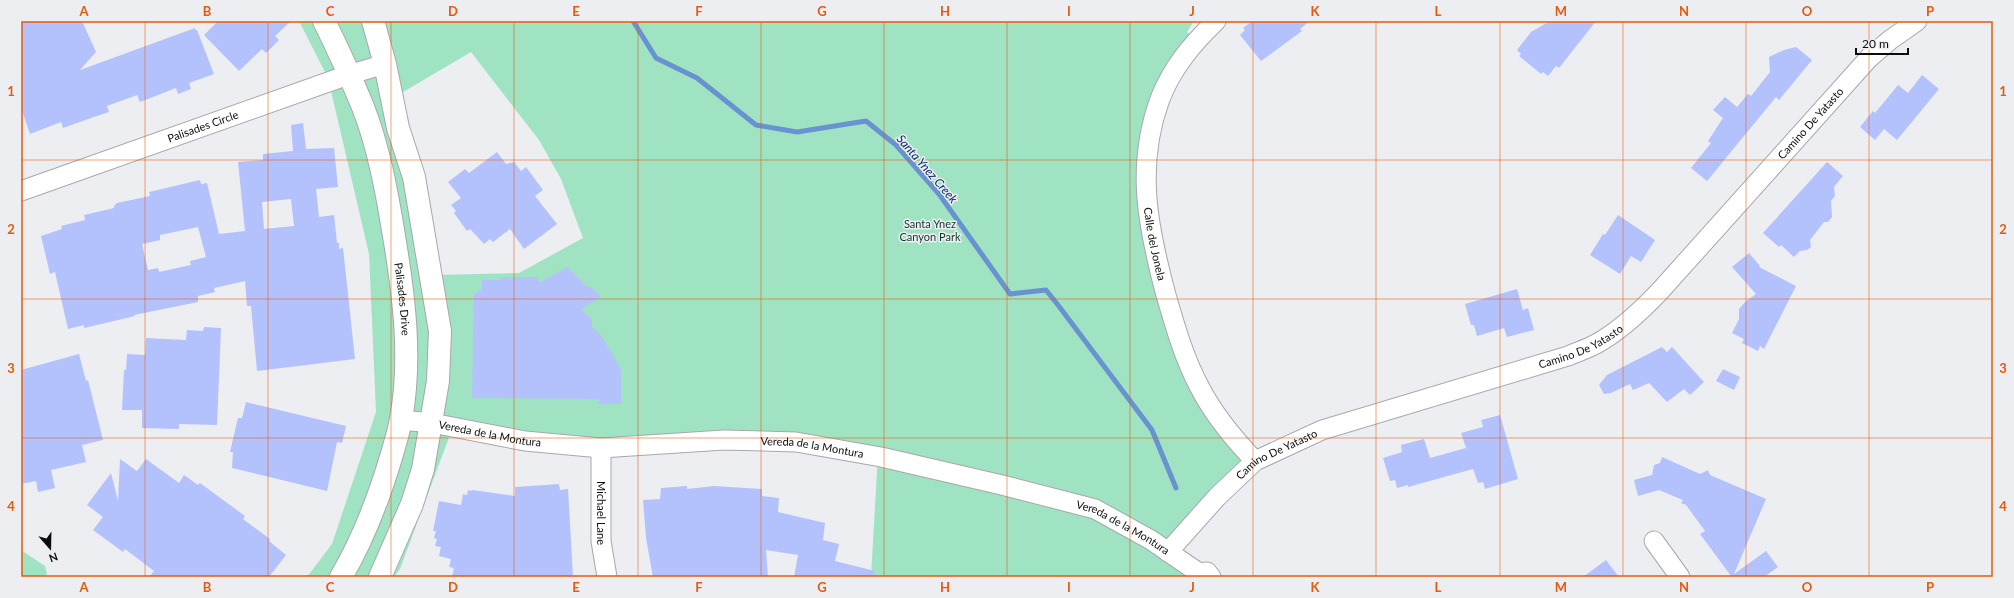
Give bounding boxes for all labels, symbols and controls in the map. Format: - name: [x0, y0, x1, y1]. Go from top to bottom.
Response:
- text: A: [78, 3, 89, 19]
- text: B: [203, 3, 212, 19]
- text: C: [326, 3, 335, 19]
- text: D: [448, 3, 458, 19]
- text: E: [572, 3, 580, 19]
- text: F: [695, 3, 703, 19]
- text: G: [817, 3, 827, 19]
- text: H: [940, 3, 950, 19]
- text: I: [1067, 3, 1071, 19]
- text: J: [1189, 3, 1195, 19]
- text: K: [1311, 3, 1321, 19]
- text: L: [1435, 3, 1442, 19]
- text: M: [1555, 3, 1567, 19]
- text: N: [1679, 3, 1689, 19]
- text: O: [1802, 3, 1813, 19]
- text: P: [1926, 3, 1934, 19]
- scale bar: [1856, 30, 1908, 56]
- text: 20 m: [1862, 36, 1889, 51]
- text: 1: [7, 83, 15, 99]
- text: 1: [1999, 83, 2007, 99]
- street label: Camino De Yatasto: [1775, 84, 1846, 161]
- street label: Palisades Circle: [165, 107, 240, 145]
- water label: Santa Ynez Creek: [894, 131, 961, 206]
- street label: Calle del Jonela: [1142, 206, 1169, 282]
- park label: Santa Ynez Canyon Park: [899, 217, 961, 243]
- text: 2: [7, 221, 15, 237]
- text: 2: [1999, 221, 2007, 237]
- street label: Palisades Drive: [392, 262, 413, 336]
- street label: Camino De Yatasto: [1537, 321, 1625, 371]
- text: 3: [7, 360, 15, 376]
- text: 3: [1999, 360, 2007, 376]
- street label: Vereda de la Montura: [438, 417, 542, 448]
- street label: Camino De Yatasto: [1233, 426, 1319, 482]
- street label: Vereda de la Montura: [760, 434, 865, 460]
- street label: Michael Lane: [595, 481, 609, 546]
- street label: Vereda de la Montura: [1075, 497, 1172, 557]
- text: 4: [7, 498, 15, 514]
- text: 4: [1999, 498, 2007, 514]
- north arrow: [30, 528, 70, 568]
- text: N: [47, 550, 60, 565]
- text: A: [78, 579, 89, 595]
- text: B: [203, 579, 212, 595]
- text: C: [326, 579, 335, 595]
- text: D: [448, 579, 458, 595]
- text: E: [572, 579, 580, 595]
- text: F: [695, 579, 703, 595]
- text: G: [817, 579, 827, 595]
- text: H: [940, 579, 950, 595]
- text: I: [1067, 579, 1071, 595]
- text: J: [1189, 579, 1195, 595]
- text: K: [1311, 579, 1321, 595]
- text: L: [1435, 579, 1442, 595]
- text: M: [1555, 579, 1567, 595]
- text: N: [1679, 579, 1689, 595]
- text: O: [1802, 579, 1813, 595]
- text: P: [1926, 579, 1934, 595]

